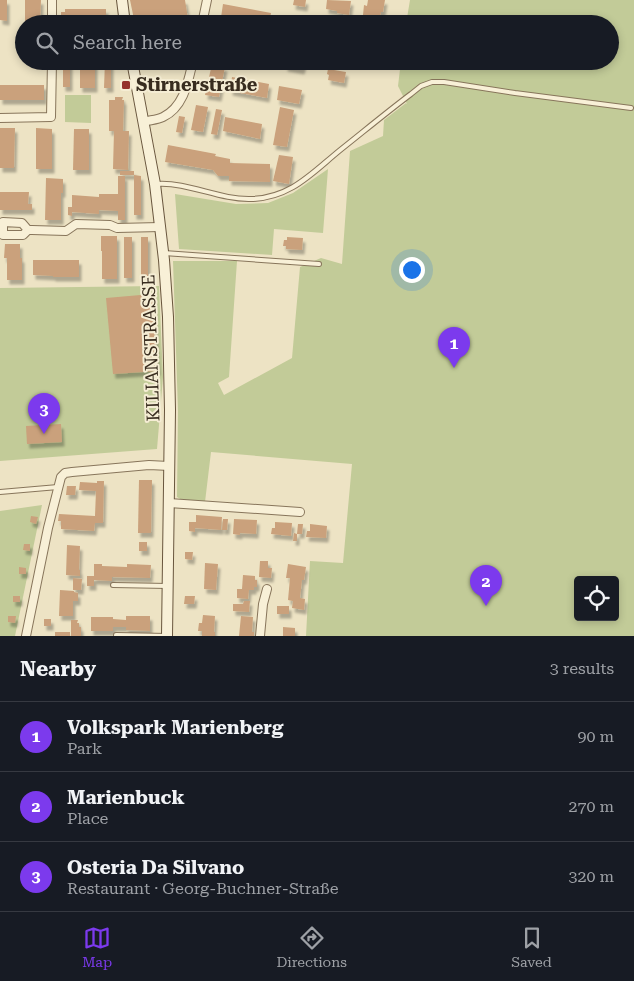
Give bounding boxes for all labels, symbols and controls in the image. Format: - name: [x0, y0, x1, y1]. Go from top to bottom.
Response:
- search box: [15, 15, 619, 70]
- icon: search: [33, 29, 61, 57]
- text: Search here: [73, 31, 182, 54]
- place label: Stirnerstraße: [136, 74, 258, 95]
- marker: Stirnerstraße: [120, 79, 132, 91]
- your location: [399, 257, 425, 283]
- street label: KILIANSTRASSE: [137, 274, 164, 422]
- pin: 1: [438, 327, 470, 368]
- pin: 3: [28, 393, 60, 434]
- pin: 2: [470, 565, 502, 606]
- map controls: [574, 576, 619, 621]
- button: locate: [574, 576, 619, 621]
- text: Nearby: [20, 657, 96, 681]
- text: 3 results: [550, 659, 614, 678]
- text: Volkspark Marienberg: [67, 716, 284, 739]
- text: 1: [32, 727, 40, 746]
- text: 90 m: [577, 727, 614, 746]
- text: Park: [67, 739, 102, 758]
- text: Marienbuck: [67, 786, 185, 809]
- text: 2: [32, 797, 40, 816]
- text: 270 m: [568, 797, 614, 816]
- text: Place: [67, 809, 108, 828]
- text: Osteria Da Silvano: [67, 856, 244, 879]
- text: 3: [32, 867, 40, 886]
- text: 320 m: [568, 867, 614, 886]
- text: Restaurant · Georg-Buchner-Straße: [67, 879, 339, 898]
- tab: Map: [82, 924, 112, 970]
- tab: Directions: [276, 924, 347, 970]
- tab: Saved: [511, 924, 552, 970]

